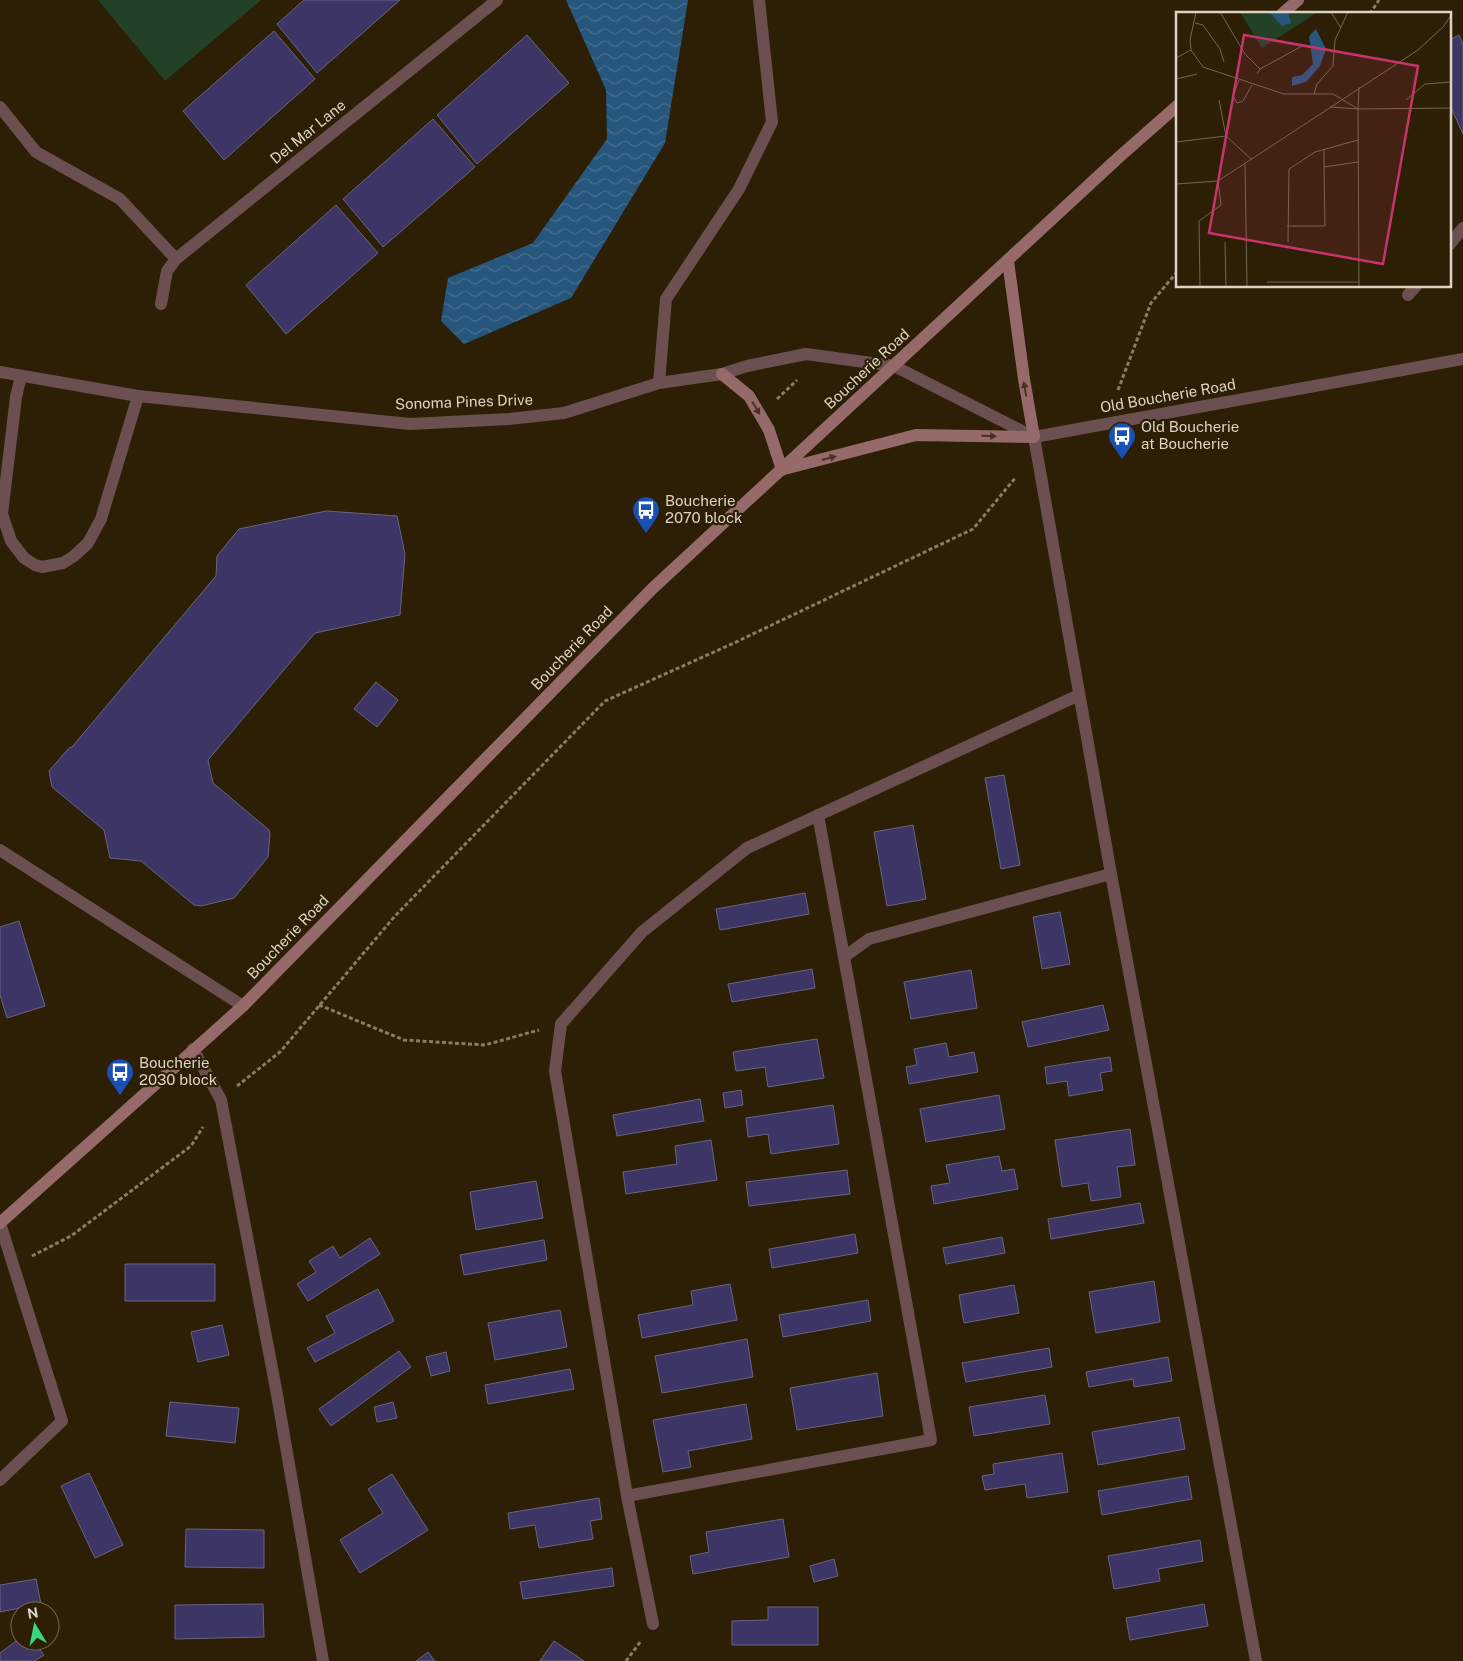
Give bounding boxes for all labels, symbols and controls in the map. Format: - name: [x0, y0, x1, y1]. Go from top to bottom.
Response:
- inset map: [1176, 12, 1450, 288]
- street label: Del Mar Lane: [267, 96, 349, 167]
- street label: Boucherie Road: [821, 325, 913, 412]
- street label: Old Boucherie Road: [1099, 375, 1237, 416]
- one-way arrow: [1021, 381, 1029, 397]
- street label: Sonoma Pines Drive: [395, 391, 533, 412]
- one-way arrow: [752, 400, 760, 415]
- place label: Old Boucherie at Boucherie: [1141, 418, 1239, 452]
- bus stop icon: Old Boucherie at Boucherie: [1107, 421, 1137, 460]
- one-way arrow: [981, 433, 997, 441]
- one-way arrow: [822, 453, 837, 461]
- place label: Boucherie 2070 block: [665, 492, 742, 526]
- bus stop icon: Boucherie 2070 block: [631, 495, 661, 534]
- street label: Boucherie Road: [527, 602, 616, 693]
- street label: Boucherie Road: [243, 891, 332, 982]
- place label: Boucherie 2030 block: [139, 1054, 217, 1088]
- bus stop icon: Boucherie 2030 block: [105, 1057, 135, 1096]
- north arrow: [10, 1601, 60, 1651]
- text: N: [26, 1604, 40, 1622]

